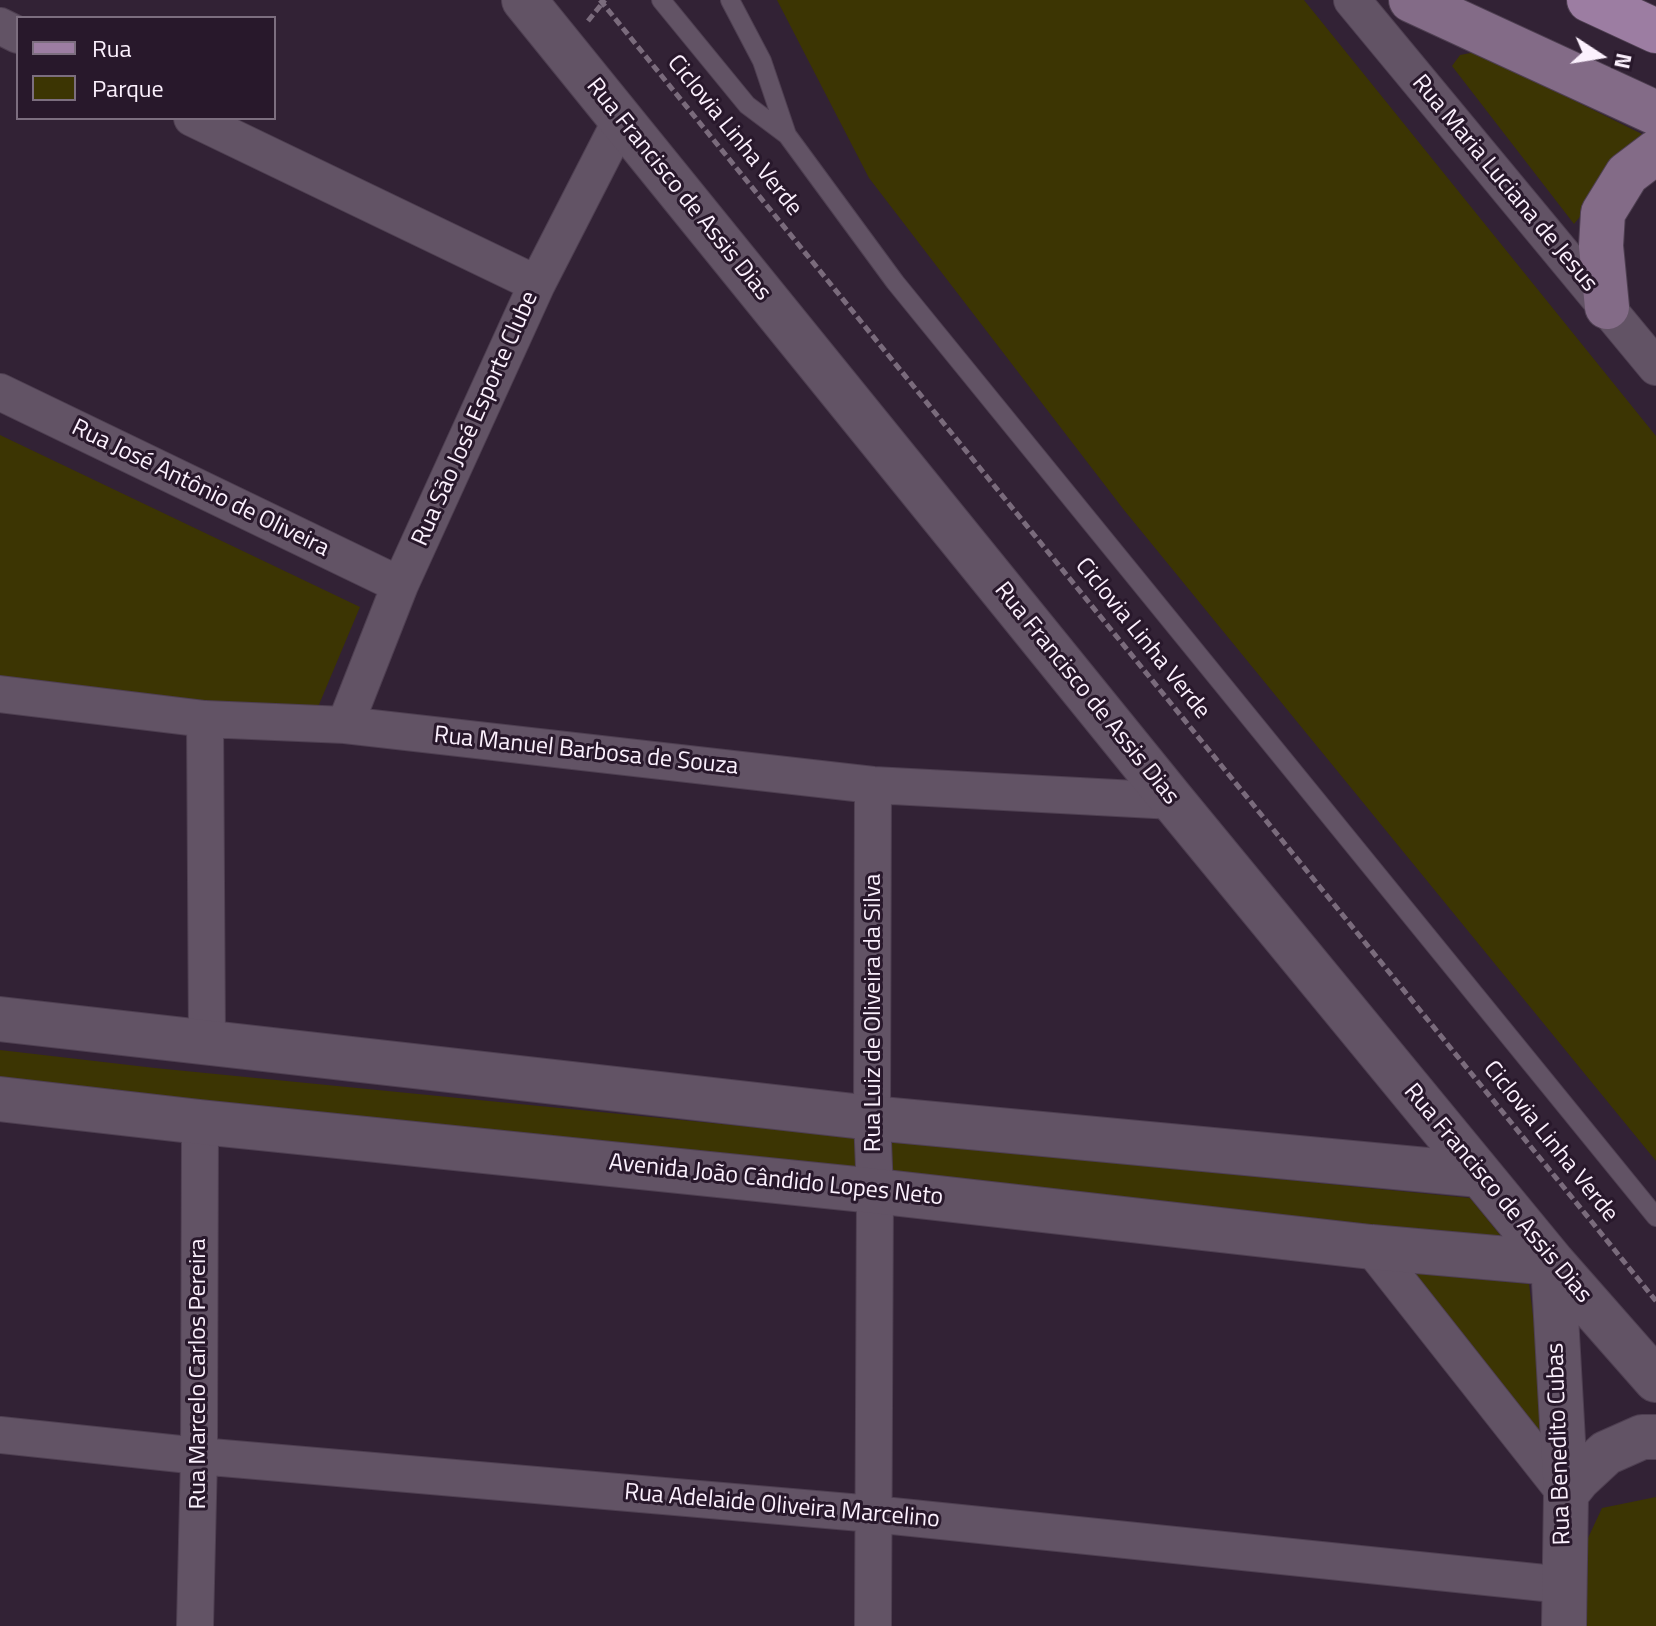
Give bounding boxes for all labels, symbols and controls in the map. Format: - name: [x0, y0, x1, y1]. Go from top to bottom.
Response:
- legend: [16, 16, 276, 120]
- north arrow: [1560, 16, 1640, 96]
- text: Rua: [92, 30, 131, 66]
- street label: Ciclovia Linha Verde: [660, 50, 808, 222]
- text: N: [1605, 50, 1642, 72]
- text: Parque: [92, 70, 164, 106]
- street label: Rua Maria Luciana de Jesus: [1405, 70, 1603, 298]
- street label: Rua Francisco de Assis Dias: [579, 73, 777, 307]
- street label: Rua São José Esporte Clube: [407, 287, 545, 551]
- street label: Rua José Antônio de Oliveira: [67, 414, 333, 564]
- street label: Ciclovia Linha Verde: [1068, 553, 1216, 725]
- street label: Rua Francisco de Assis Dias: [987, 577, 1185, 811]
- street label: Rua Manuel Barbosa de Souza: [432, 722, 740, 782]
- street label: Rua Luiz de Oliveira da Silva: [860, 874, 888, 1152]
- street label: Ciclovia Linha Verde: [1476, 1056, 1624, 1228]
- street label: Rua Francisco de Assis Dias: [1397, 1078, 1597, 1310]
- street label: Avenida João Cândido Lopes Neto: [607, 1149, 945, 1213]
- street label: Rua Marcelo Carlos Pereira: [185, 1238, 213, 1510]
- street label: Rua Benedito Cubas: [1542, 1342, 1578, 1546]
- street label: Rua Adelaide Oliveira Marcelino: [623, 1479, 941, 1535]

